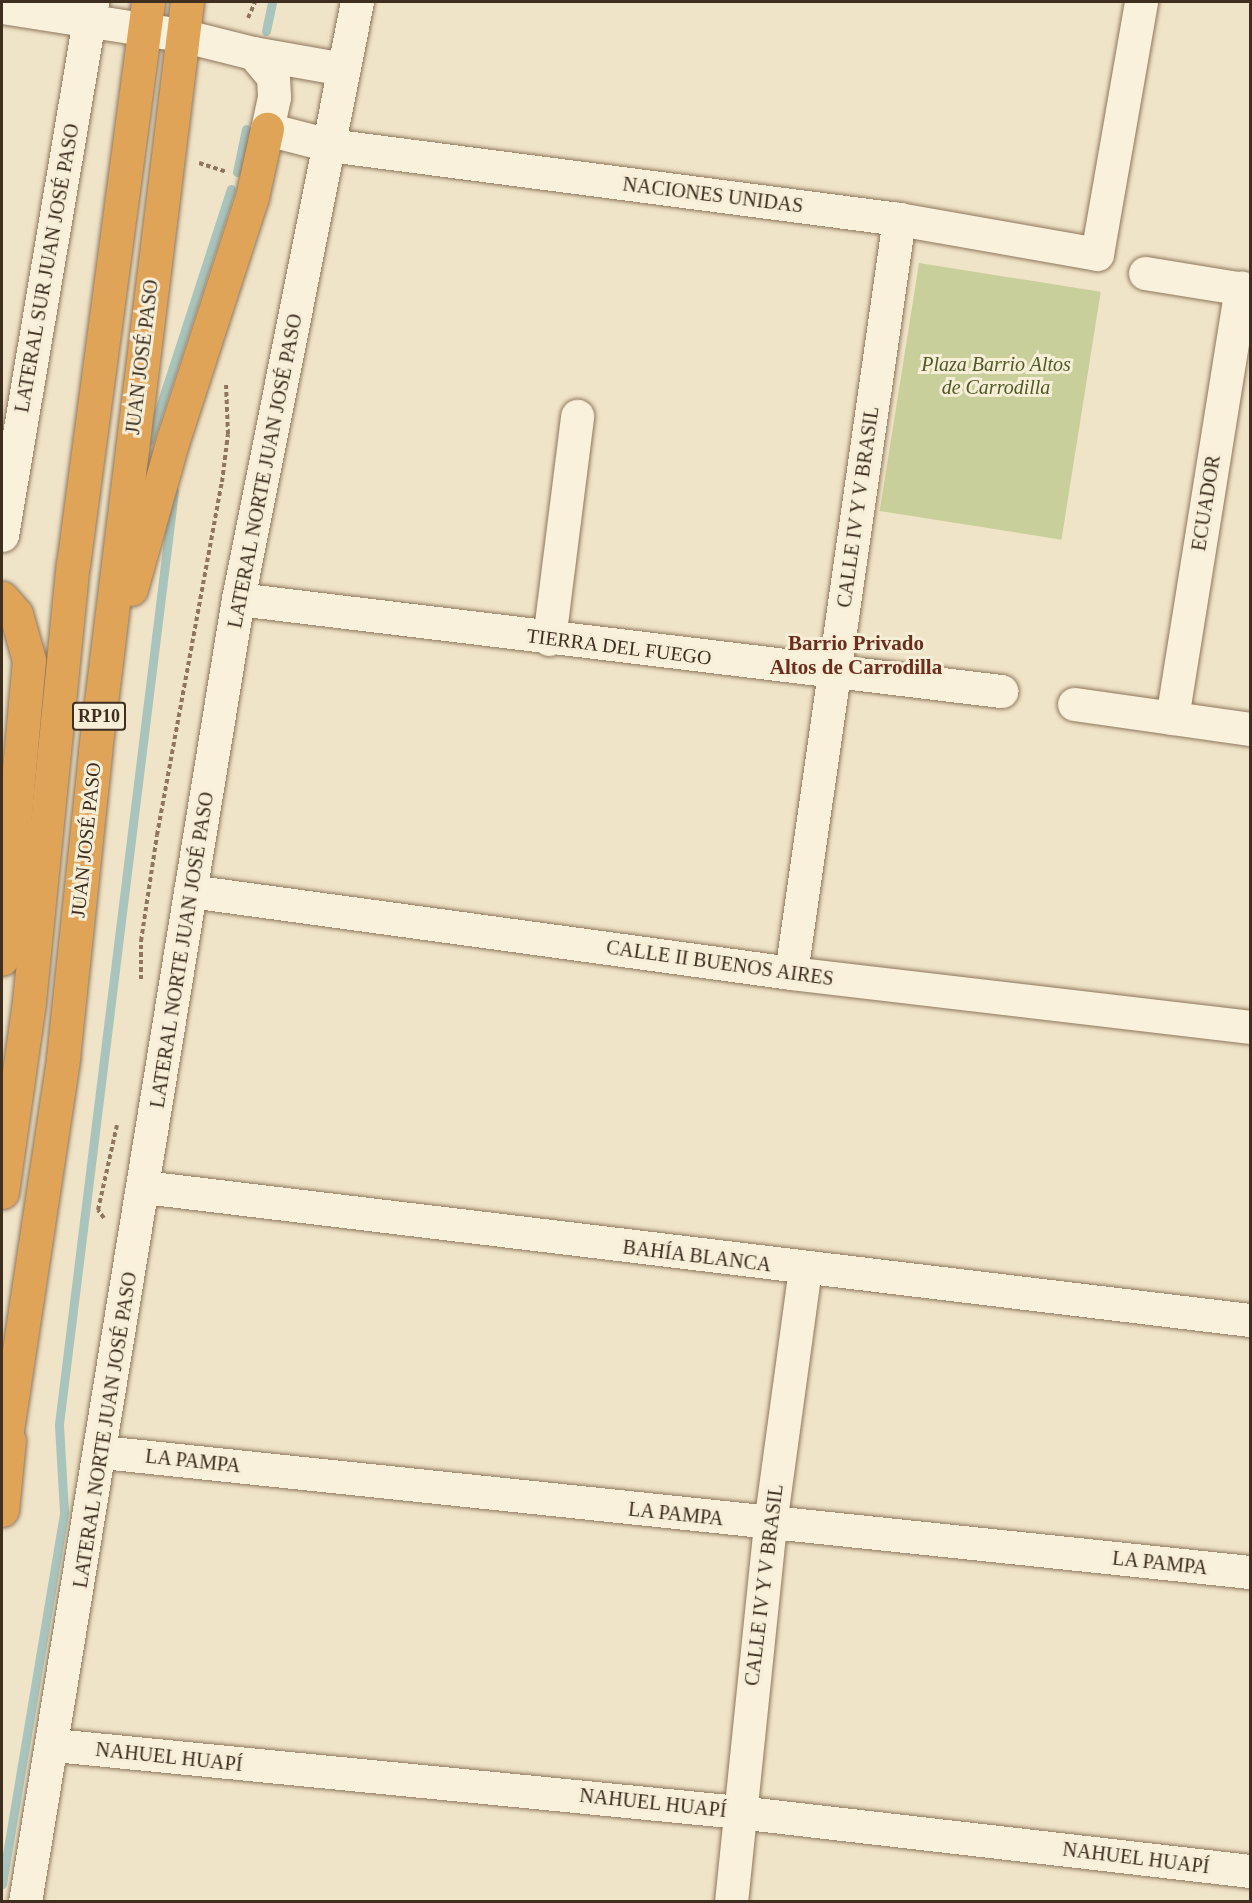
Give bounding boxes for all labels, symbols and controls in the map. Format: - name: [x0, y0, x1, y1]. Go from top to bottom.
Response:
- street label: LATERAL SUR JUAN JOSÉ PASO: [10, 121, 84, 415]
- street label: NACIONES UNIDAS: [621, 172, 805, 218]
- street label: JUAN JOSÉ PASO: [121, 278, 163, 436]
- street label: LATERAL NORTE JUAN JOSÉ PASO: [223, 311, 307, 631]
- park label: Plaza Barrio Altos de Carrodilla: [921, 353, 1071, 400]
- street label: CALLE IV Y V BRASIL: [832, 404, 884, 610]
- street label: ECUADOR: [1187, 453, 1225, 553]
- street label: TIERRA DEL FUEGO: [524, 624, 714, 670]
- district label: Barrio Privado Altos de Carrodilla: [770, 630, 942, 680]
- road number: RP10: [72, 701, 126, 731]
- street label: JUAN JOSÉ PASO: [66, 761, 106, 919]
- street label: LATERAL NORTE JUAN JOSÉ PASO: [145, 790, 219, 1110]
- street label: CALLE II BUENOS AIRES: [604, 935, 836, 991]
- street label: BAHÍA BLANCA: [621, 1235, 773, 1277]
- street label: LATERAL NORTE JUAN JOSÉ PASO: [68, 1270, 142, 1590]
- street label: LA PAMPA: [144, 1444, 242, 1478]
- street label: CALLE IV Y V BRASIL: [740, 1482, 788, 1688]
- street label: LA PAMPA: [627, 1497, 725, 1531]
- street label: LA PAMPA: [1111, 1546, 1209, 1580]
- street label: NAHUEL HUAPÍ: [94, 1737, 244, 1777]
- street label: NAHUEL HUAPÍ: [578, 1783, 728, 1823]
- street label: NAHUEL HUAPÍ: [1061, 1837, 1211, 1879]

